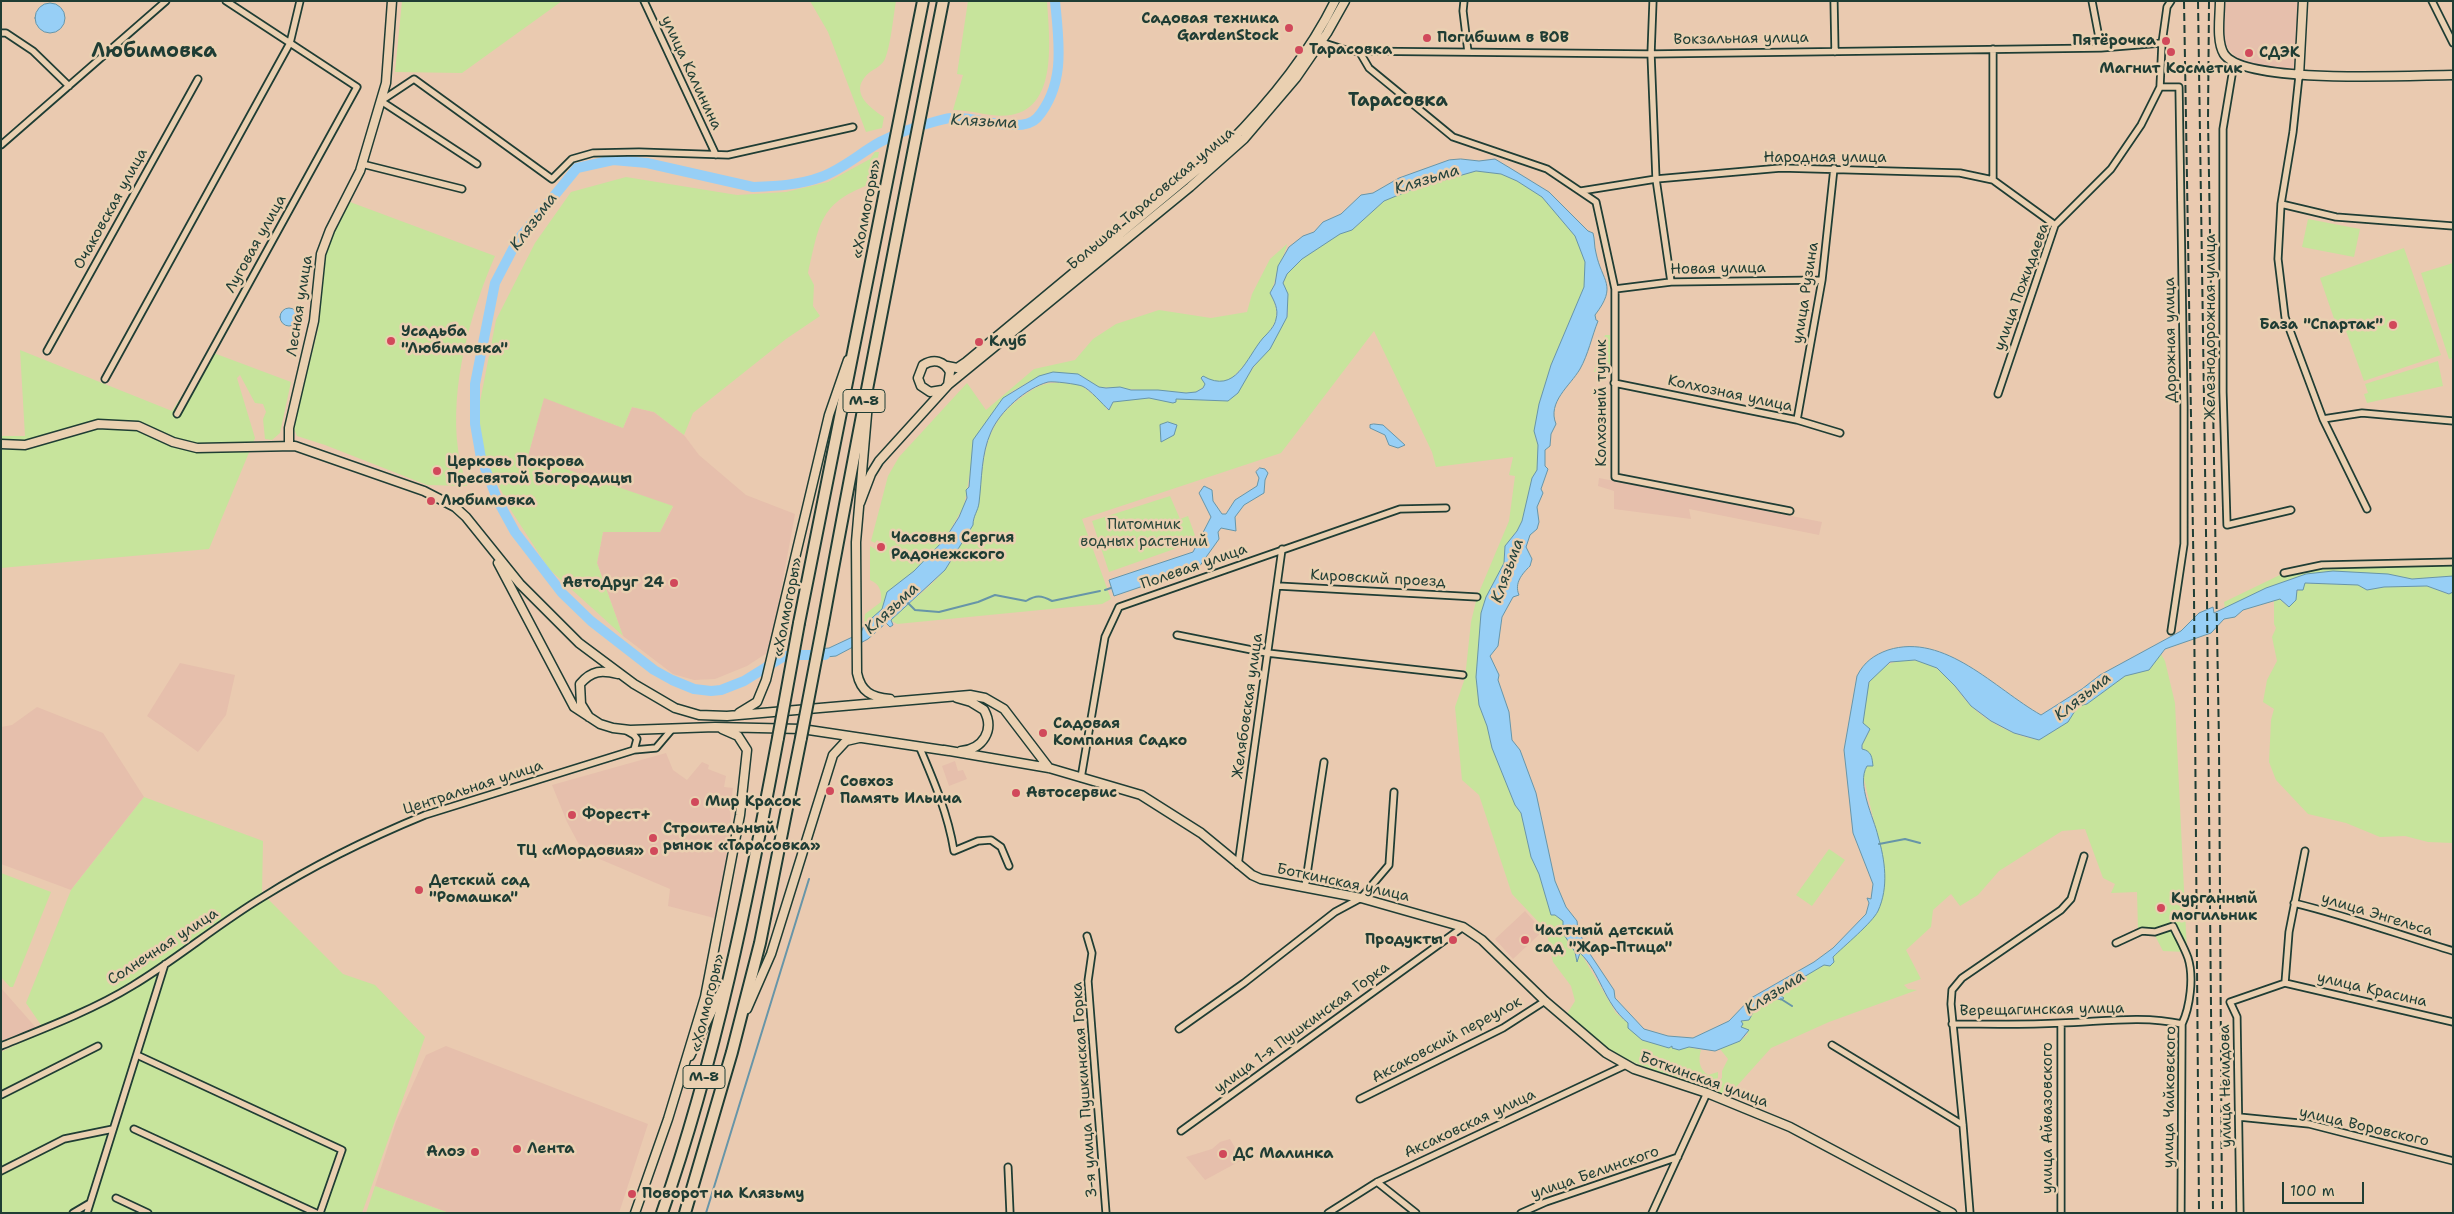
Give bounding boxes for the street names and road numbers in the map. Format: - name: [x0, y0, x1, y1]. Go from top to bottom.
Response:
- street label: улица Калинина: [657, 13, 725, 133]
- street label: Вокзальная улица: [1673, 29, 1809, 49]
- street label: Большая Тарасовская улица: [1064, 124, 1238, 274]
- street label: Очаковская улица: [70, 145, 152, 273]
- street label: Народная улица: [1763, 149, 1887, 167]
- street label: «Холмогоры»: [849, 158, 885, 260]
- street label: Луговая улица: [222, 192, 290, 296]
- street label: улица Пожидаева: [1991, 221, 2053, 353]
- street label: Железнодорожная улица: [2202, 234, 2220, 420]
- street label: улица Рузина: [1789, 241, 1823, 345]
- street label: Лесная улица: [283, 254, 317, 358]
- street label: Новая улица: [1670, 259, 1766, 279]
- street label: Дорожная улица: [2161, 277, 2181, 403]
- street label: Колхозный тупик: [1593, 339, 1611, 467]
- street label: Колхозная улица: [1666, 372, 1794, 416]
- road number: М-8: [843, 390, 885, 412]
- street label: Полевая улица: [1138, 540, 1250, 594]
- street label: «Холмогоры»: [770, 556, 806, 658]
- street label: Кировский проезд: [1310, 566, 1446, 592]
- street label: Желябовская улица: [1229, 632, 1267, 780]
- street label: Центральная улица: [401, 757, 545, 819]
- street label: Боткинская улица: [1275, 860, 1411, 906]
- street label: улица Энгельса: [2319, 890, 2435, 940]
- street label: Солнечная улица: [104, 905, 222, 989]
- street label: «Холмогоры»: [687, 952, 729, 1054]
- street label: улица 1-я Пушкинская Горка: [1211, 958, 1393, 1098]
- street label: улица Красина: [2315, 969, 2429, 1011]
- street label: 3-я улица Пушкинская Горка: [1068, 981, 1102, 1199]
- street label: Аксаковский переулок: [1369, 993, 1525, 1087]
- street label: Верещагинская улица: [1960, 1000, 2124, 1020]
- street label: улица Нелидова: [2216, 1024, 2236, 1148]
- street label: улица Чайковского: [2160, 1026, 2180, 1168]
- street label: улица Айвазовского: [2039, 1042, 2057, 1194]
- street label: Боткинская улица: [1637, 1048, 1771, 1112]
- road number: М-8: [683, 1066, 725, 1088]
- street label: Аксаковская улица: [1401, 1086, 1539, 1162]
- street label: улица Воровского: [2297, 1103, 2431, 1151]
- street label: улица Белинского: [1529, 1143, 1661, 1203]

